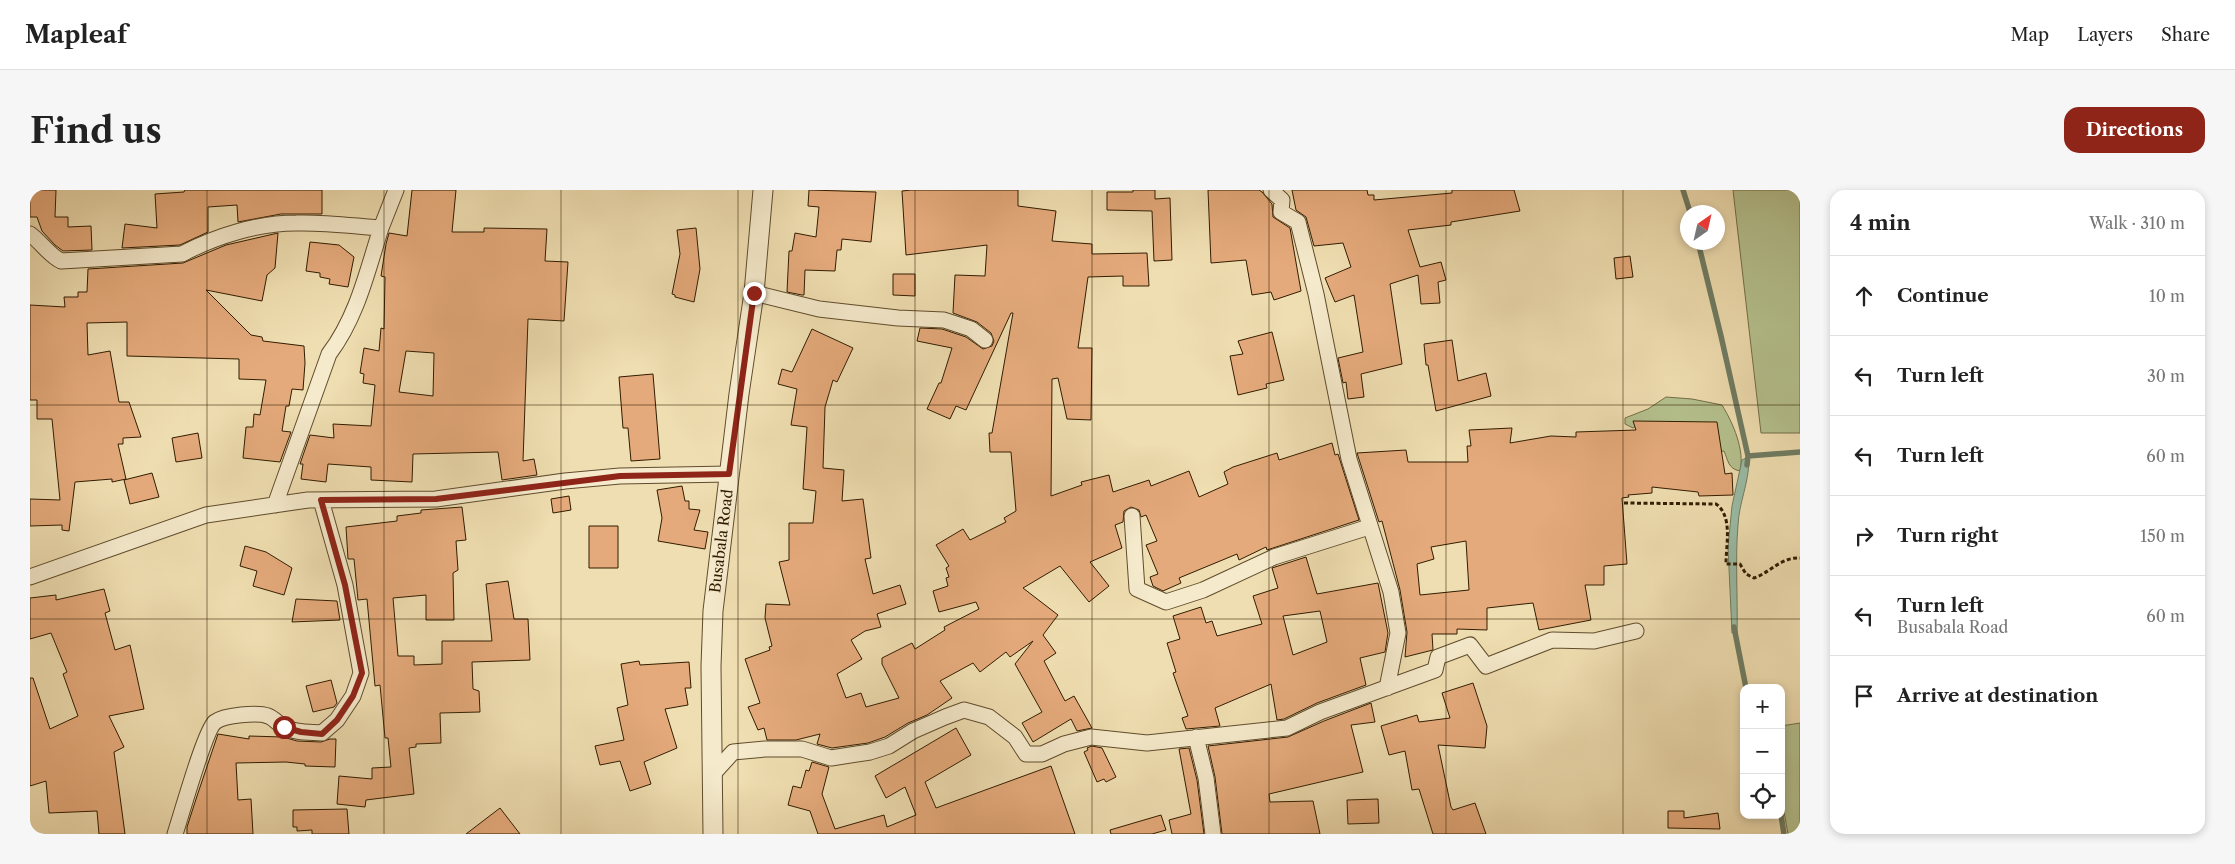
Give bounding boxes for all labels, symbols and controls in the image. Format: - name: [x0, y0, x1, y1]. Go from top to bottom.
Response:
- text: Mapleaf: [25, 20, 127, 49]
- text: Map: [2011, 24, 2049, 46]
- text: Layers: [2077, 24, 2133, 46]
- text: Share: [2161, 24, 2210, 46]
- button: Directions: [2064, 107, 2205, 153]
- text: Find us: [30, 109, 162, 152]
- north arrow: [1680, 205, 1725, 250]
- text: 4 min: [1850, 210, 1911, 235]
- text: Walk · 310 m: [2089, 213, 2185, 233]
- route end: [743, 282, 766, 305]
- icon: ahead: [1850, 282, 1878, 310]
- text: Continue: [1897, 284, 1989, 307]
- text: 10 m: [2149, 286, 2185, 306]
- icon: left: [1850, 362, 1878, 390]
- text: Turn left: [1897, 364, 1984, 387]
- text: 30 m: [2147, 366, 2185, 386]
- icon: left: [1850, 442, 1878, 470]
- text: Turn left: [1897, 444, 1984, 467]
- text: 60 m: [2146, 446, 2185, 466]
- street label: Busabala Road: [705, 488, 737, 594]
- icon: right: [1850, 522, 1878, 550]
- text: Turn right: [1897, 524, 1998, 547]
- text: 150 m: [2140, 526, 2185, 546]
- text: Turn left: [1897, 594, 1984, 617]
- icon: left: [1850, 602, 1878, 630]
- text: 60 m: [2146, 606, 2185, 626]
- text: Busabala Road: [1897, 617, 2008, 637]
- icon: arrive: [1850, 682, 1878, 710]
- map controls: [1740, 684, 1785, 819]
- button: +: [1740, 684, 1785, 729]
- text: Arrive at destination: [1897, 684, 2098, 707]
- route start: [273, 716, 296, 739]
- button: −: [1740, 729, 1785, 774]
- button: locate: [1740, 774, 1785, 819]

